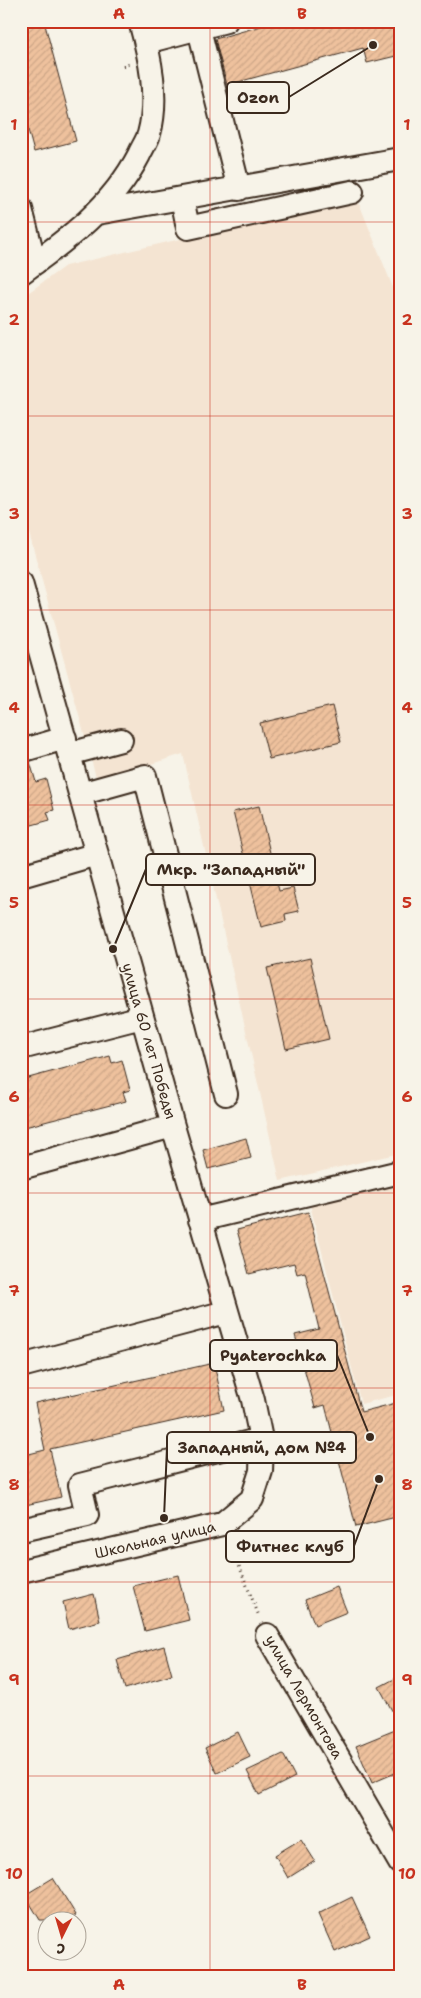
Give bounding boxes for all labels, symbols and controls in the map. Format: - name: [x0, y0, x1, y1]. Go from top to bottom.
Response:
- text: A: [113, 3, 125, 24]
- text: B: [297, 3, 307, 24]
- callout: Ozon: [227, 82, 289, 113]
- text: Ozon: [237, 87, 279, 108]
- text: 1: [10, 114, 18, 135]
- text: 1: [403, 114, 411, 135]
- text: 2: [8, 309, 20, 330]
- text: 2: [401, 309, 413, 330]
- text: 3: [8, 503, 20, 524]
- text: 3: [401, 503, 413, 524]
- text: 4: [8, 697, 20, 718]
- text: 4: [401, 697, 413, 718]
- callout: Мкр. "Западный": [146, 854, 315, 885]
- text: Мкр. "Западный": [157, 859, 305, 880]
- text: 5: [9, 892, 19, 913]
- text: 5: [402, 892, 412, 913]
- street label: улица 60 лет Победы: [117, 961, 181, 1121]
- text: 6: [8, 1086, 20, 1107]
- text: 6: [401, 1086, 413, 1107]
- text: 7: [8, 1280, 20, 1301]
- text: 7: [401, 1280, 413, 1301]
- callout: Pyaterochka: [210, 1340, 337, 1371]
- text: Pyaterochka: [220, 1345, 326, 1366]
- callout: Западный, дом №4: [167, 1432, 356, 1463]
- text: Западный, дом №4: [178, 1437, 346, 1458]
- text: 8: [8, 1474, 20, 1495]
- text: 8: [401, 1474, 413, 1495]
- street label: Школьная улица: [93, 1516, 218, 1564]
- callout: Фитнес клуб: [226, 1531, 354, 1562]
- text: Фитнес клуб: [236, 1536, 344, 1557]
- street label: улица Лермонтова: [260, 1631, 348, 1763]
- text: 9: [8, 1669, 20, 1690]
- text: 9: [401, 1669, 413, 1690]
- text: 10: [5, 1863, 23, 1884]
- text: 10: [398, 1863, 416, 1884]
- north arrow: [38, 1910, 88, 1960]
- text: С: [56, 1940, 66, 1958]
- text: A: [113, 1974, 125, 1995]
- text: B: [297, 1974, 307, 1995]

